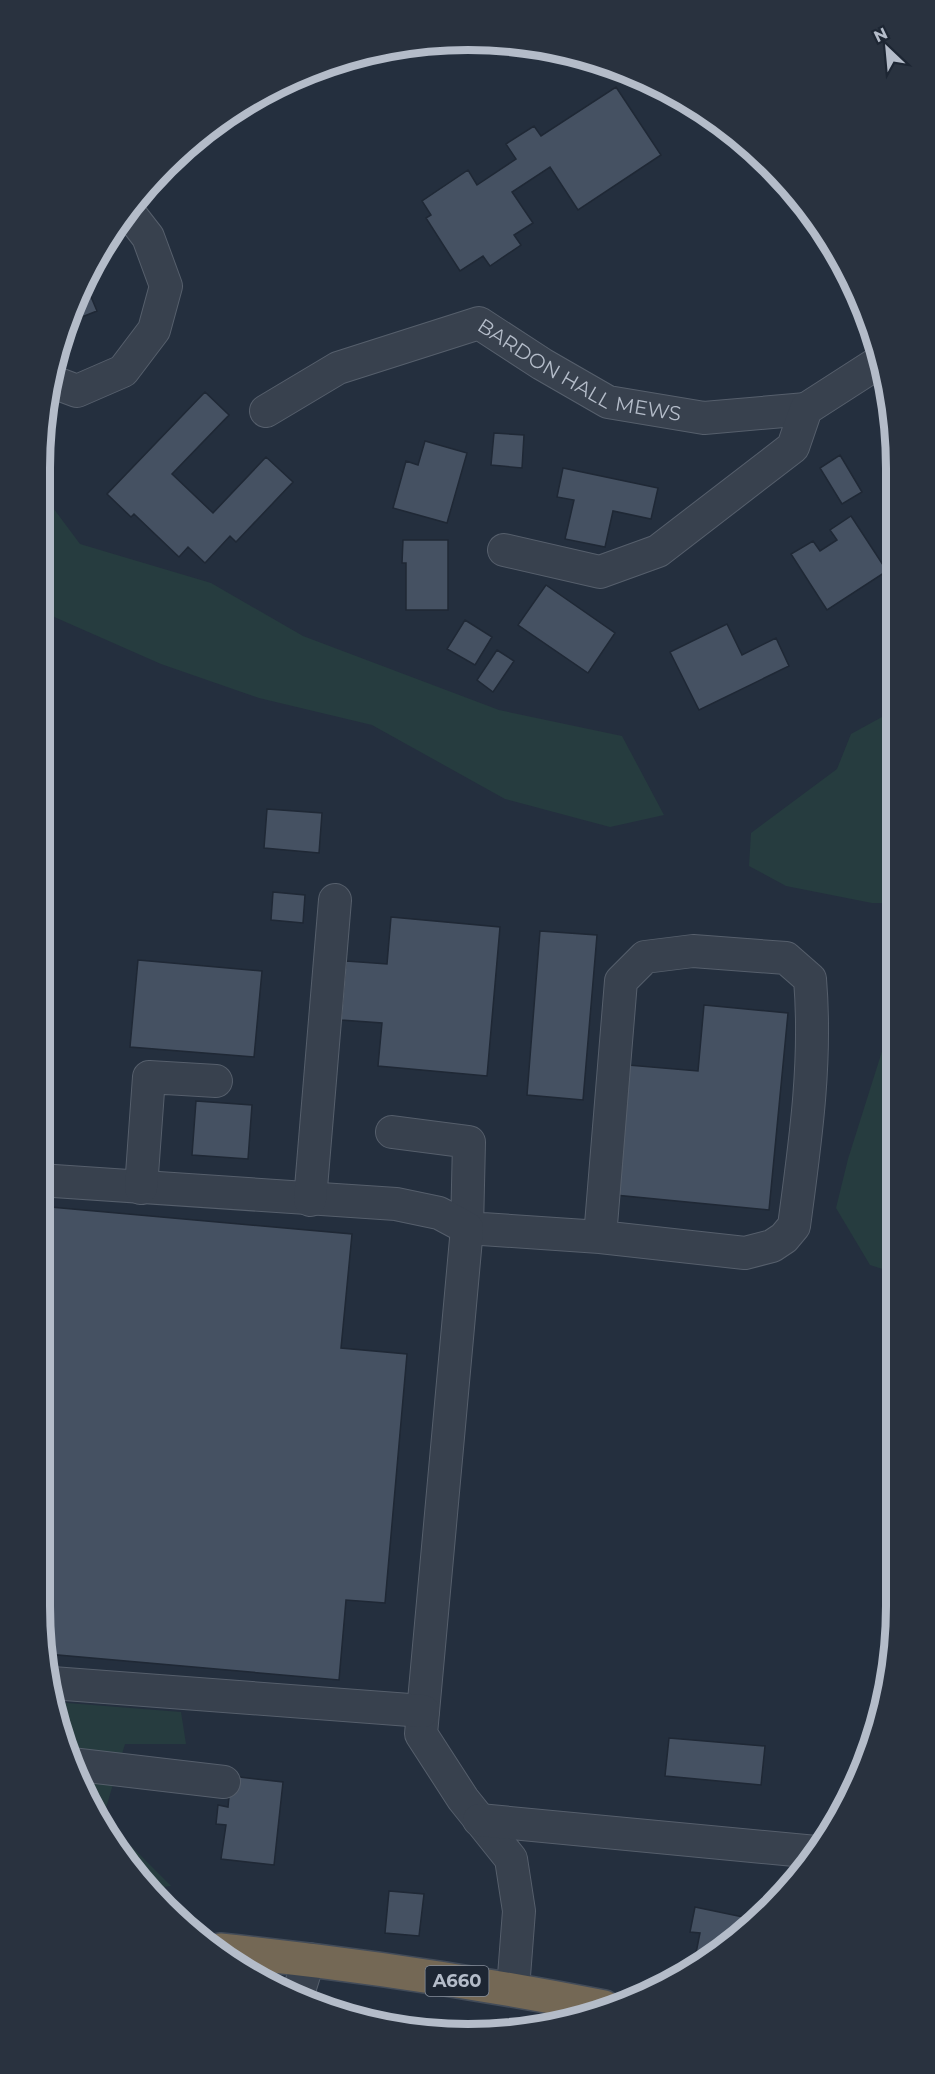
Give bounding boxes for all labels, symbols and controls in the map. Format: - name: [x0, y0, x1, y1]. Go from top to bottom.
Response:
- north arrow: [857, 18, 917, 78]
- text: N: [871, 24, 891, 46]
- street label: BARDON HALL MEWS: [473, 313, 683, 426]
- road number: A660: [426, 1966, 488, 1996]

